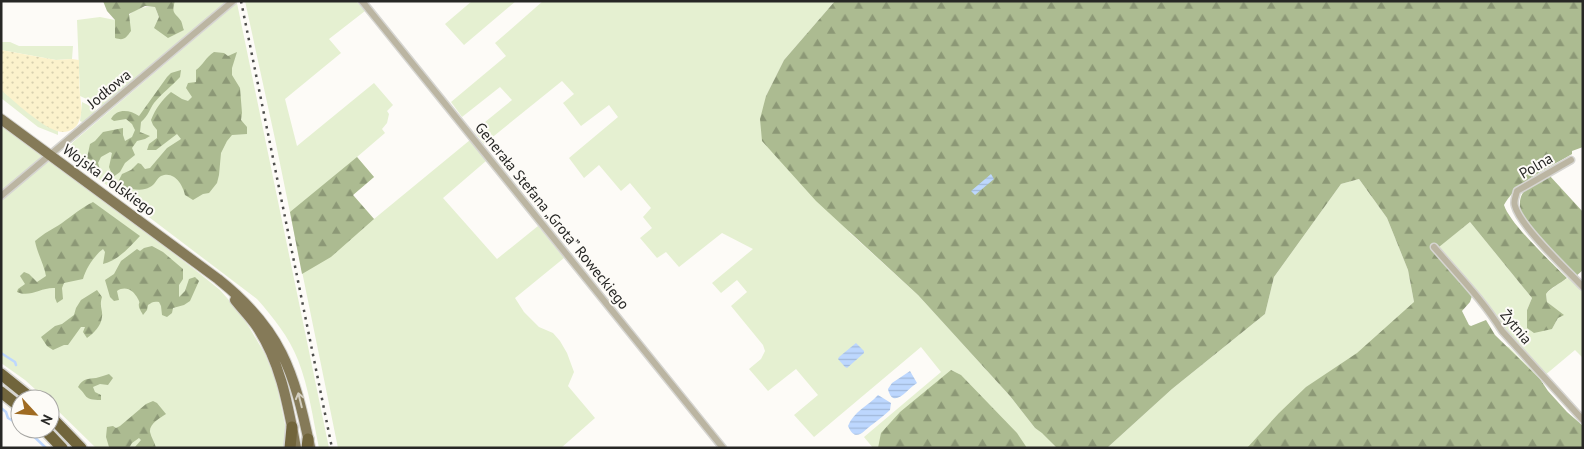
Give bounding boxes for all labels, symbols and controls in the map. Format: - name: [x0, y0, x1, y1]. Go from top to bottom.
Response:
- street label: Jodłowa: [82, 65, 134, 113]
- street label: Generała Stefana „Grota” Roweckiego: [471, 118, 634, 313]
- street label: Wojska Polskiego: [59, 140, 159, 220]
- street label: Polna: [1515, 148, 1556, 183]
- street label: Żytnia: [1496, 305, 1536, 348]
- north arrow: [10, 389, 60, 439]
- one-way arrow: [295, 393, 304, 409]
- text: N: [37, 412, 57, 428]

